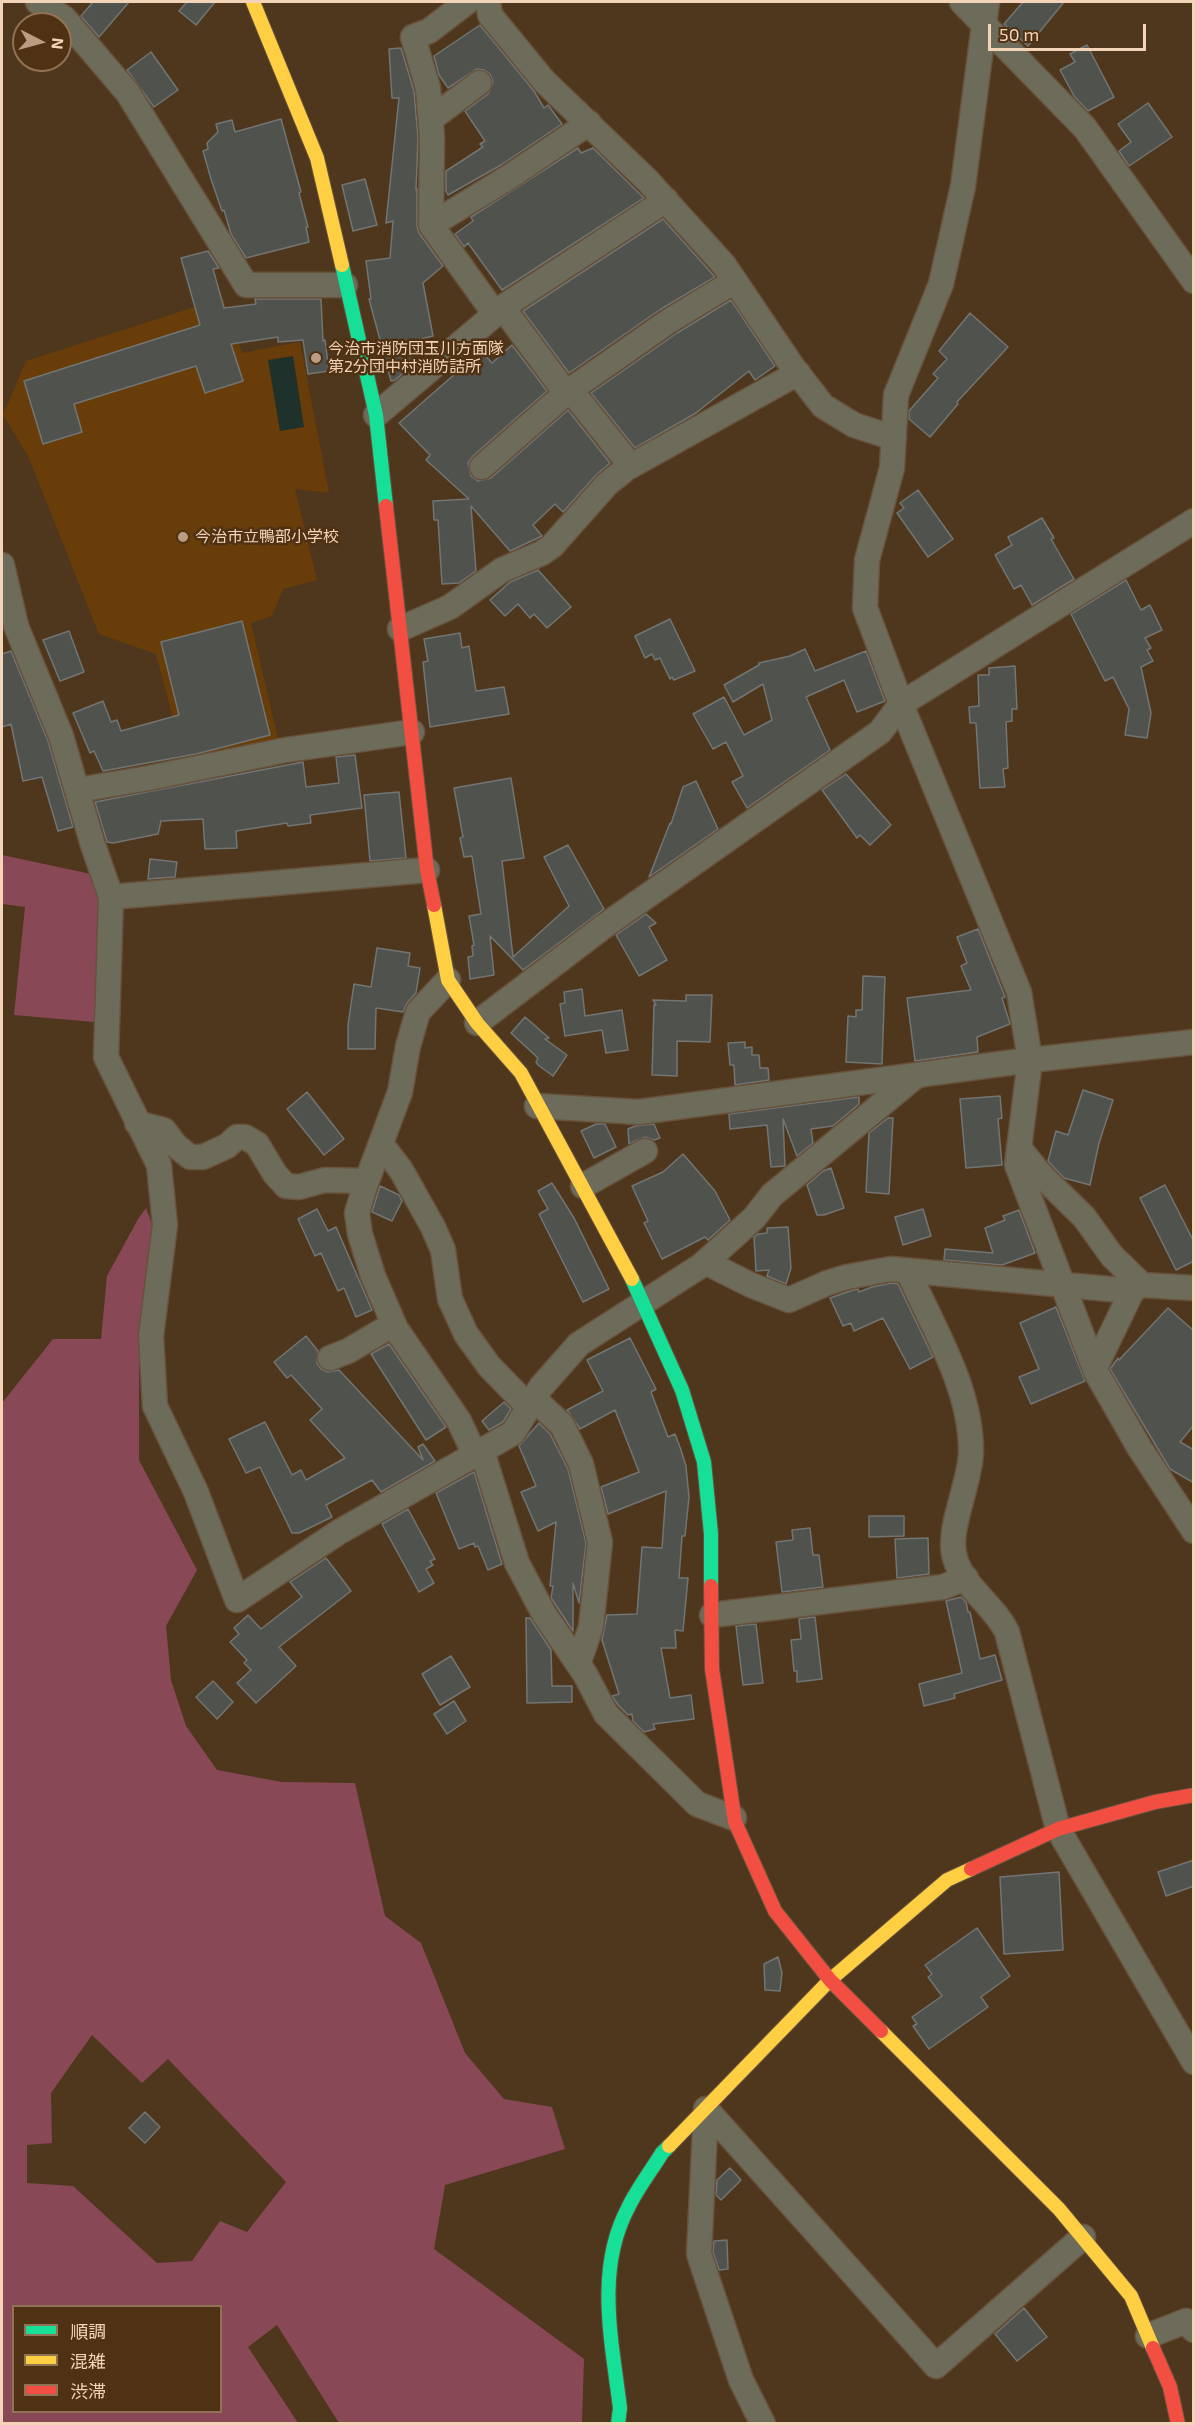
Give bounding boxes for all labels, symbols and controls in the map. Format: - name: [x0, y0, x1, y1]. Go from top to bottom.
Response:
- north arrow: [12, 12, 72, 72]
- scale bar: [991, 12, 1148, 50]
- text: 50 m: [999, 23, 1039, 45]
- text: N: [48, 37, 68, 50]
- place label: 今治市消防団玉川方面隊 第2分団中村消防詰所: [328, 339, 504, 377]
- marker: 今治市消防団玉川方面隊 第2分団中村消防詰所: [309, 351, 323, 365]
- place label: 今治市立鴨部小学校: [195, 527, 339, 547]
- marker: 今治市立鴨部小学校: [176, 530, 190, 544]
- legend: [12, 2305, 222, 2413]
- text: 順調: [70, 2320, 106, 2342]
- text: 混雑: [70, 2350, 106, 2372]
- text: 渋滞: [70, 2380, 106, 2402]

